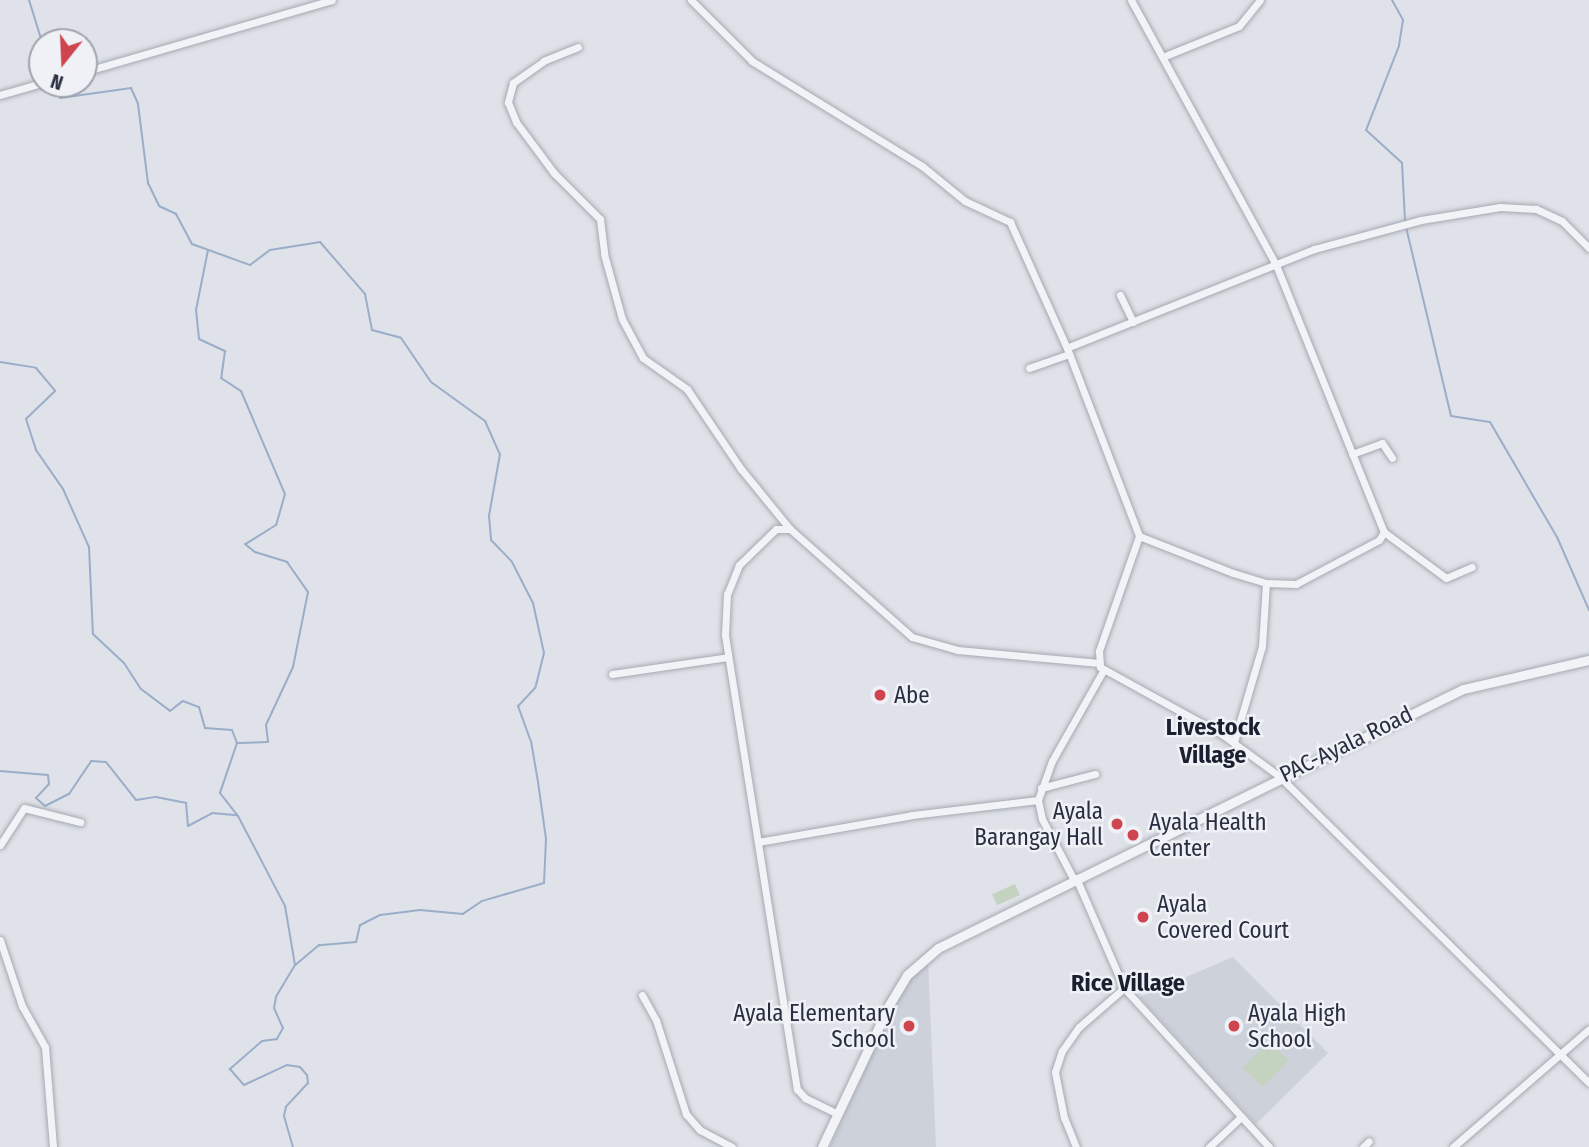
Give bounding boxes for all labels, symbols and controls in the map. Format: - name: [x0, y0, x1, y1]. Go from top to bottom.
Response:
- north arrow: [28, 28, 98, 98]
- text: N: [48, 69, 66, 94]
- place label: Abe: [894, 681, 930, 709]
- marker: Abe: [872, 687, 888, 703]
- street label: PAC-Ayala Road: [1275, 700, 1417, 788]
- district label: Livestock Village: [1166, 714, 1260, 770]
- place label: Ayala Barangay Hall: [974, 797, 1103, 851]
- place label: Ayala Health Center: [1149, 808, 1267, 862]
- marker: Ayala Barangay Hall: [1109, 816, 1125, 832]
- marker: Ayala Health Center: [1123, 825, 1143, 845]
- place label: Ayala Covered Court: [1157, 890, 1289, 944]
- marker: Ayala Covered Court: [1135, 909, 1151, 925]
- district label: Rice Village: [1071, 970, 1185, 998]
- place label: Ayala Elementary School: [733, 999, 895, 1053]
- place label: Ayala High School: [1248, 999, 1346, 1053]
- marker: Ayala Elementary School: [901, 1018, 917, 1034]
- marker: Ayala High School: [1226, 1018, 1242, 1034]

